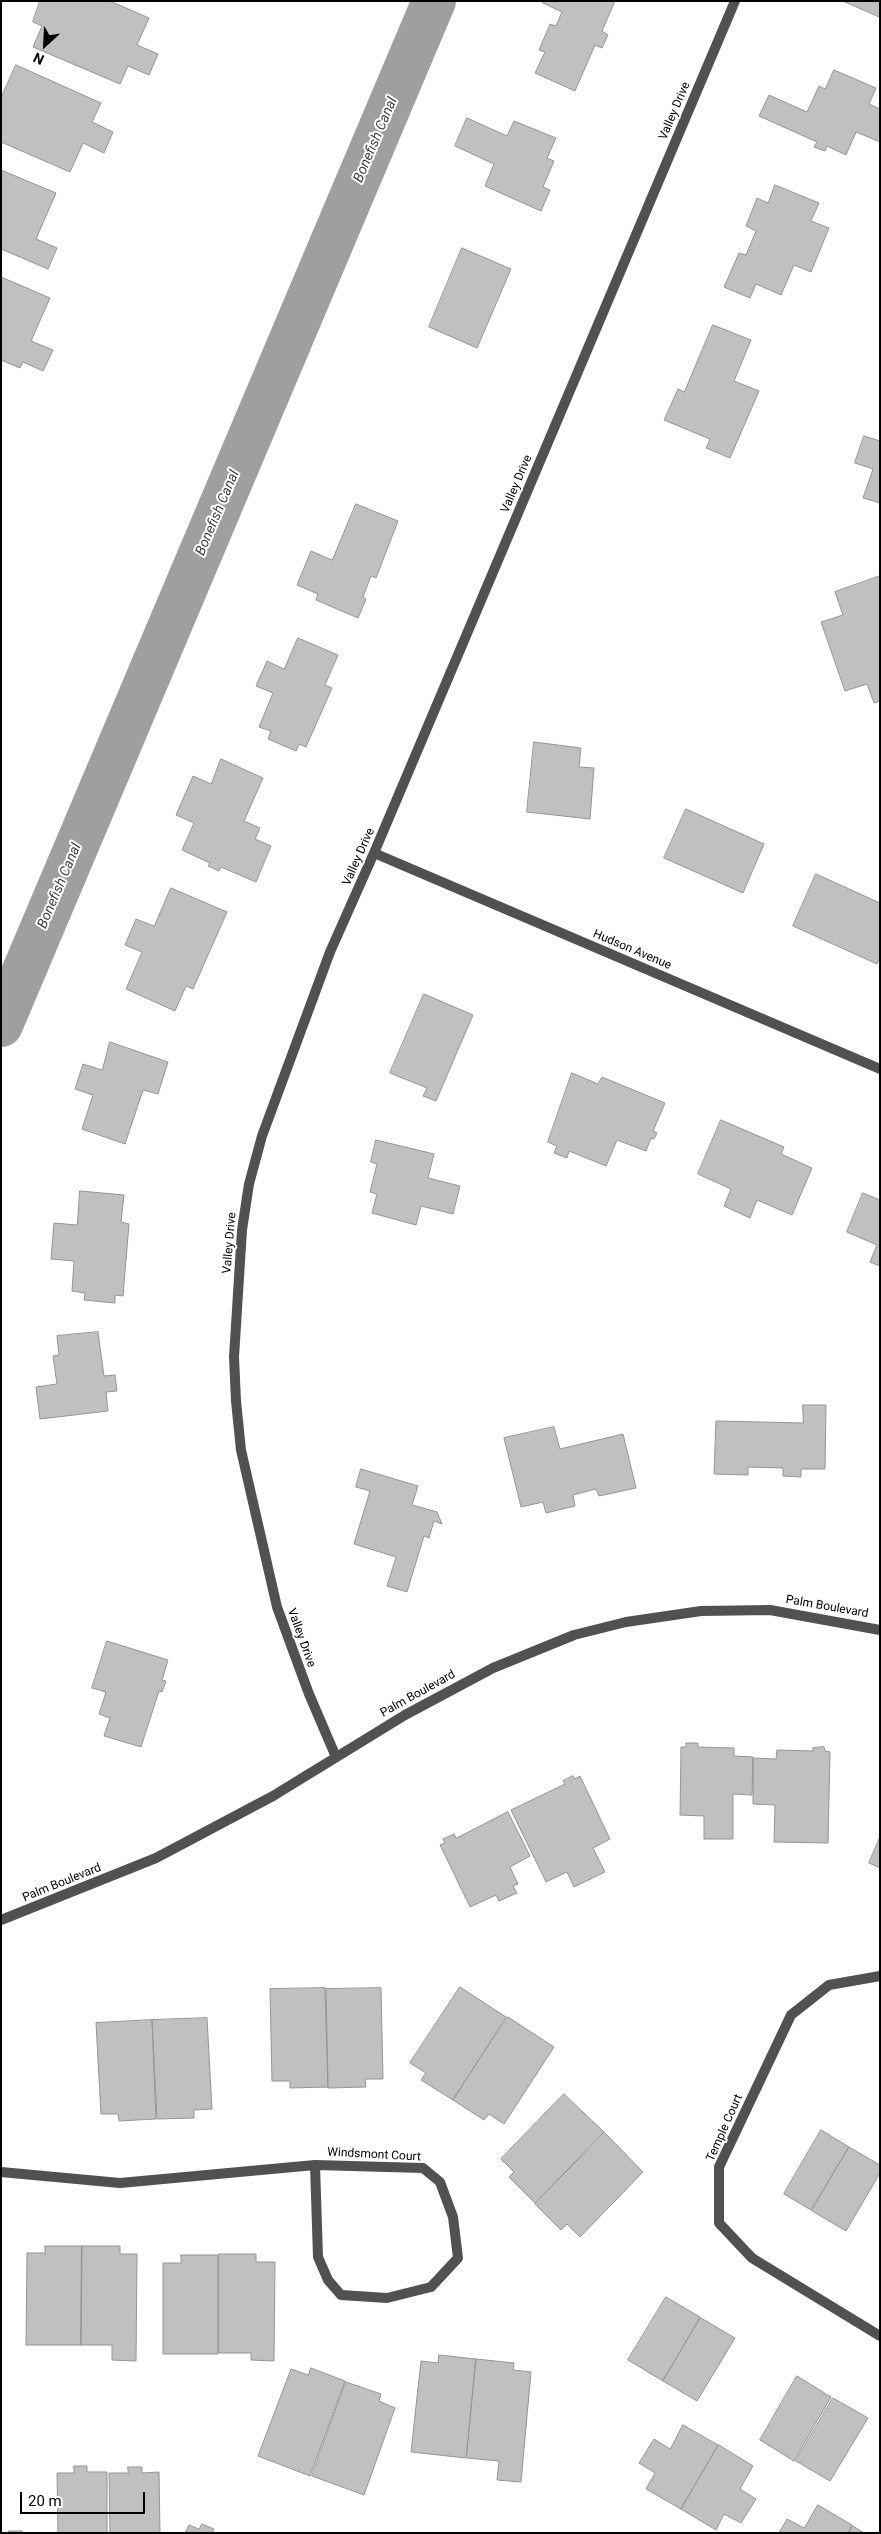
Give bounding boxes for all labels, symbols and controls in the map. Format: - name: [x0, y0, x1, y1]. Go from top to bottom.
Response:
- north arrow: [20, 20, 70, 70]
- text: N: [31, 49, 47, 68]
- street label: Valley Drive: [656, 80, 694, 142]
- water label: Bonefish Canal: [351, 95, 401, 185]
- street label: Valley Drive: [498, 453, 536, 515]
- water label: Bonefish Canal: [193, 468, 243, 558]
- street label: Valley Drive: [340, 826, 378, 888]
- water label: Bonefish Canal: [35, 841, 85, 931]
- street label: Hudson Avenue: [591, 927, 673, 973]
- street label: Valley Drive: [220, 1212, 240, 1274]
- street label: Palm Boulevard: [785, 1593, 869, 1621]
- street label: Valley Drive: [284, 1607, 318, 1669]
- street label: Palm Boulevard: [378, 1667, 458, 1721]
- street label: Palm Boulevard: [21, 1861, 103, 1905]
- street label: Temple Court: [704, 2092, 746, 2164]
- street label: Windsmont Court: [327, 2145, 421, 2165]
- scale bar: [22, 2482, 148, 2514]
- text: 20 m: [28, 2492, 62, 2510]

